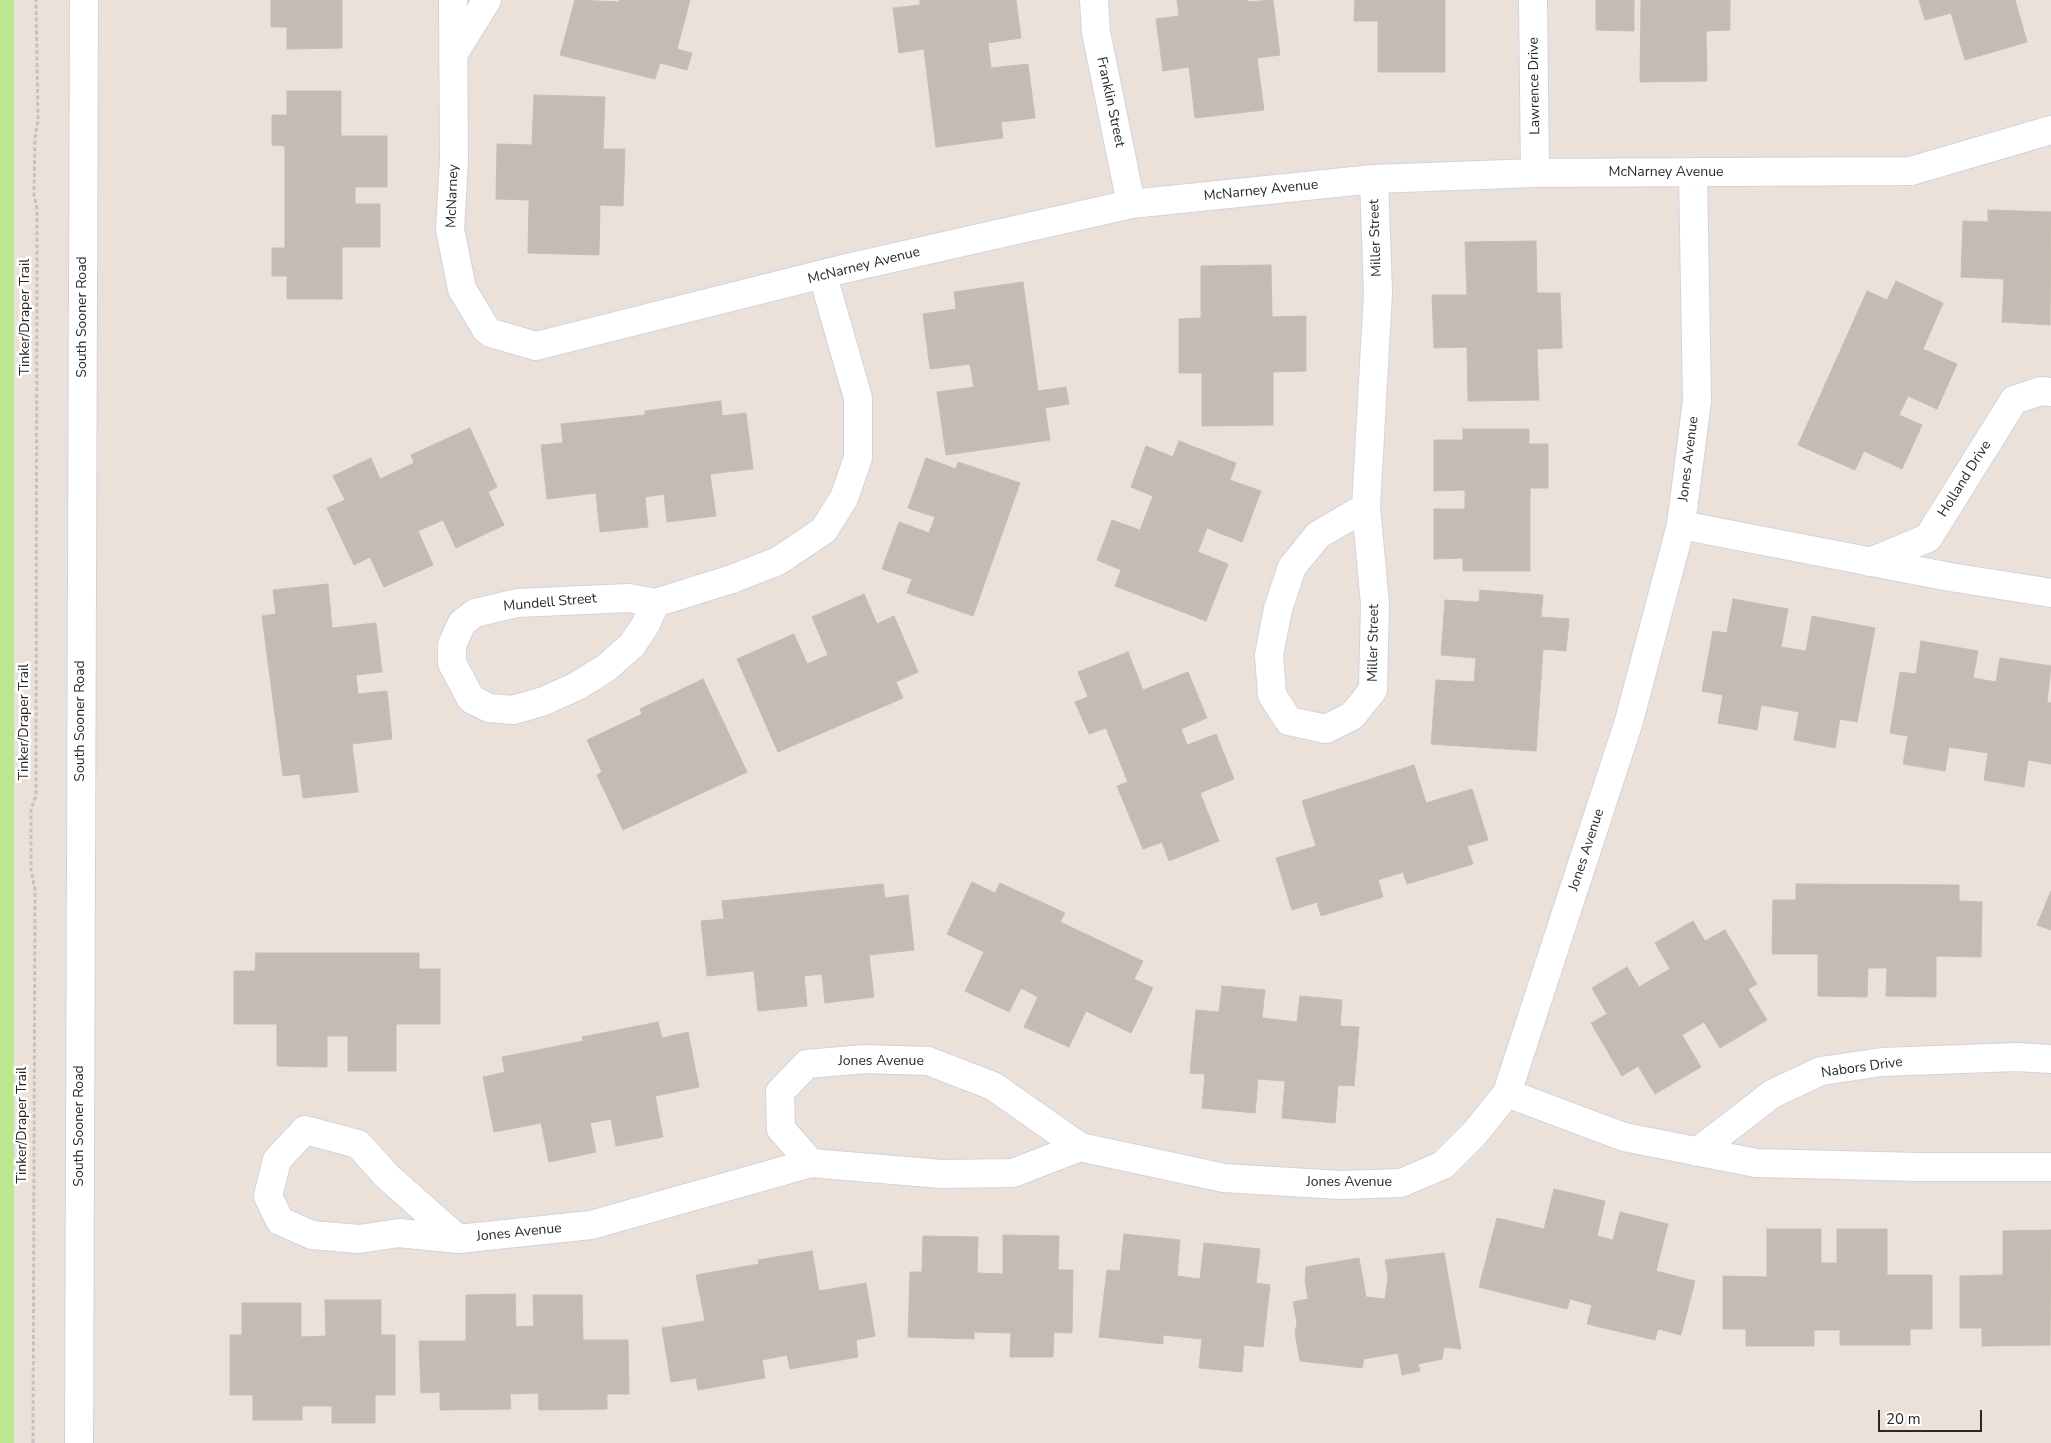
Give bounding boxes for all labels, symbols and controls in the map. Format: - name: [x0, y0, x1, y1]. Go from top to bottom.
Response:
- street label: Lawrence Drive: [1526, 37, 1544, 135]
- street label: Franklin Street: [1092, 55, 1128, 149]
- street label: McNarney: [443, 164, 463, 228]
- street label: McNarney Avenue: [1609, 165, 1723, 181]
- street label: McNarney Avenue: [1203, 177, 1319, 205]
- street label: Miller Street: [1366, 199, 1386, 277]
- street label: McNarney Avenue: [806, 244, 922, 288]
- street label: South Sooner Road: [75, 256, 91, 378]
- street label: Tinker/Draper Trail: [18, 259, 34, 375]
- street label: Jones Avenue: [1675, 415, 1703, 503]
- street label: Holland Drive: [1935, 438, 1995, 520]
- street label: Mundell Street: [503, 591, 597, 615]
- street label: Miller Street: [1365, 604, 1383, 682]
- street label: South Sooner Road: [73, 660, 89, 782]
- street label: Tinker/Draper Trail: [17, 664, 33, 780]
- street label: Jones Avenue: [1566, 807, 1608, 893]
- street label: Jones Avenue: [838, 1054, 924, 1070]
- street label: Nabors Drive: [1820, 1054, 1904, 1082]
- street label: South Sooner Road: [72, 1065, 88, 1187]
- street label: Tinker/Draper Trail: [15, 1067, 31, 1183]
- street label: Jones Avenue: [1306, 1175, 1392, 1191]
- street label: Jones Avenue: [476, 1220, 562, 1246]
- scale bar: [1881, 1400, 1985, 1432]
- text: 20 m: [1886, 1409, 1921, 1429]

